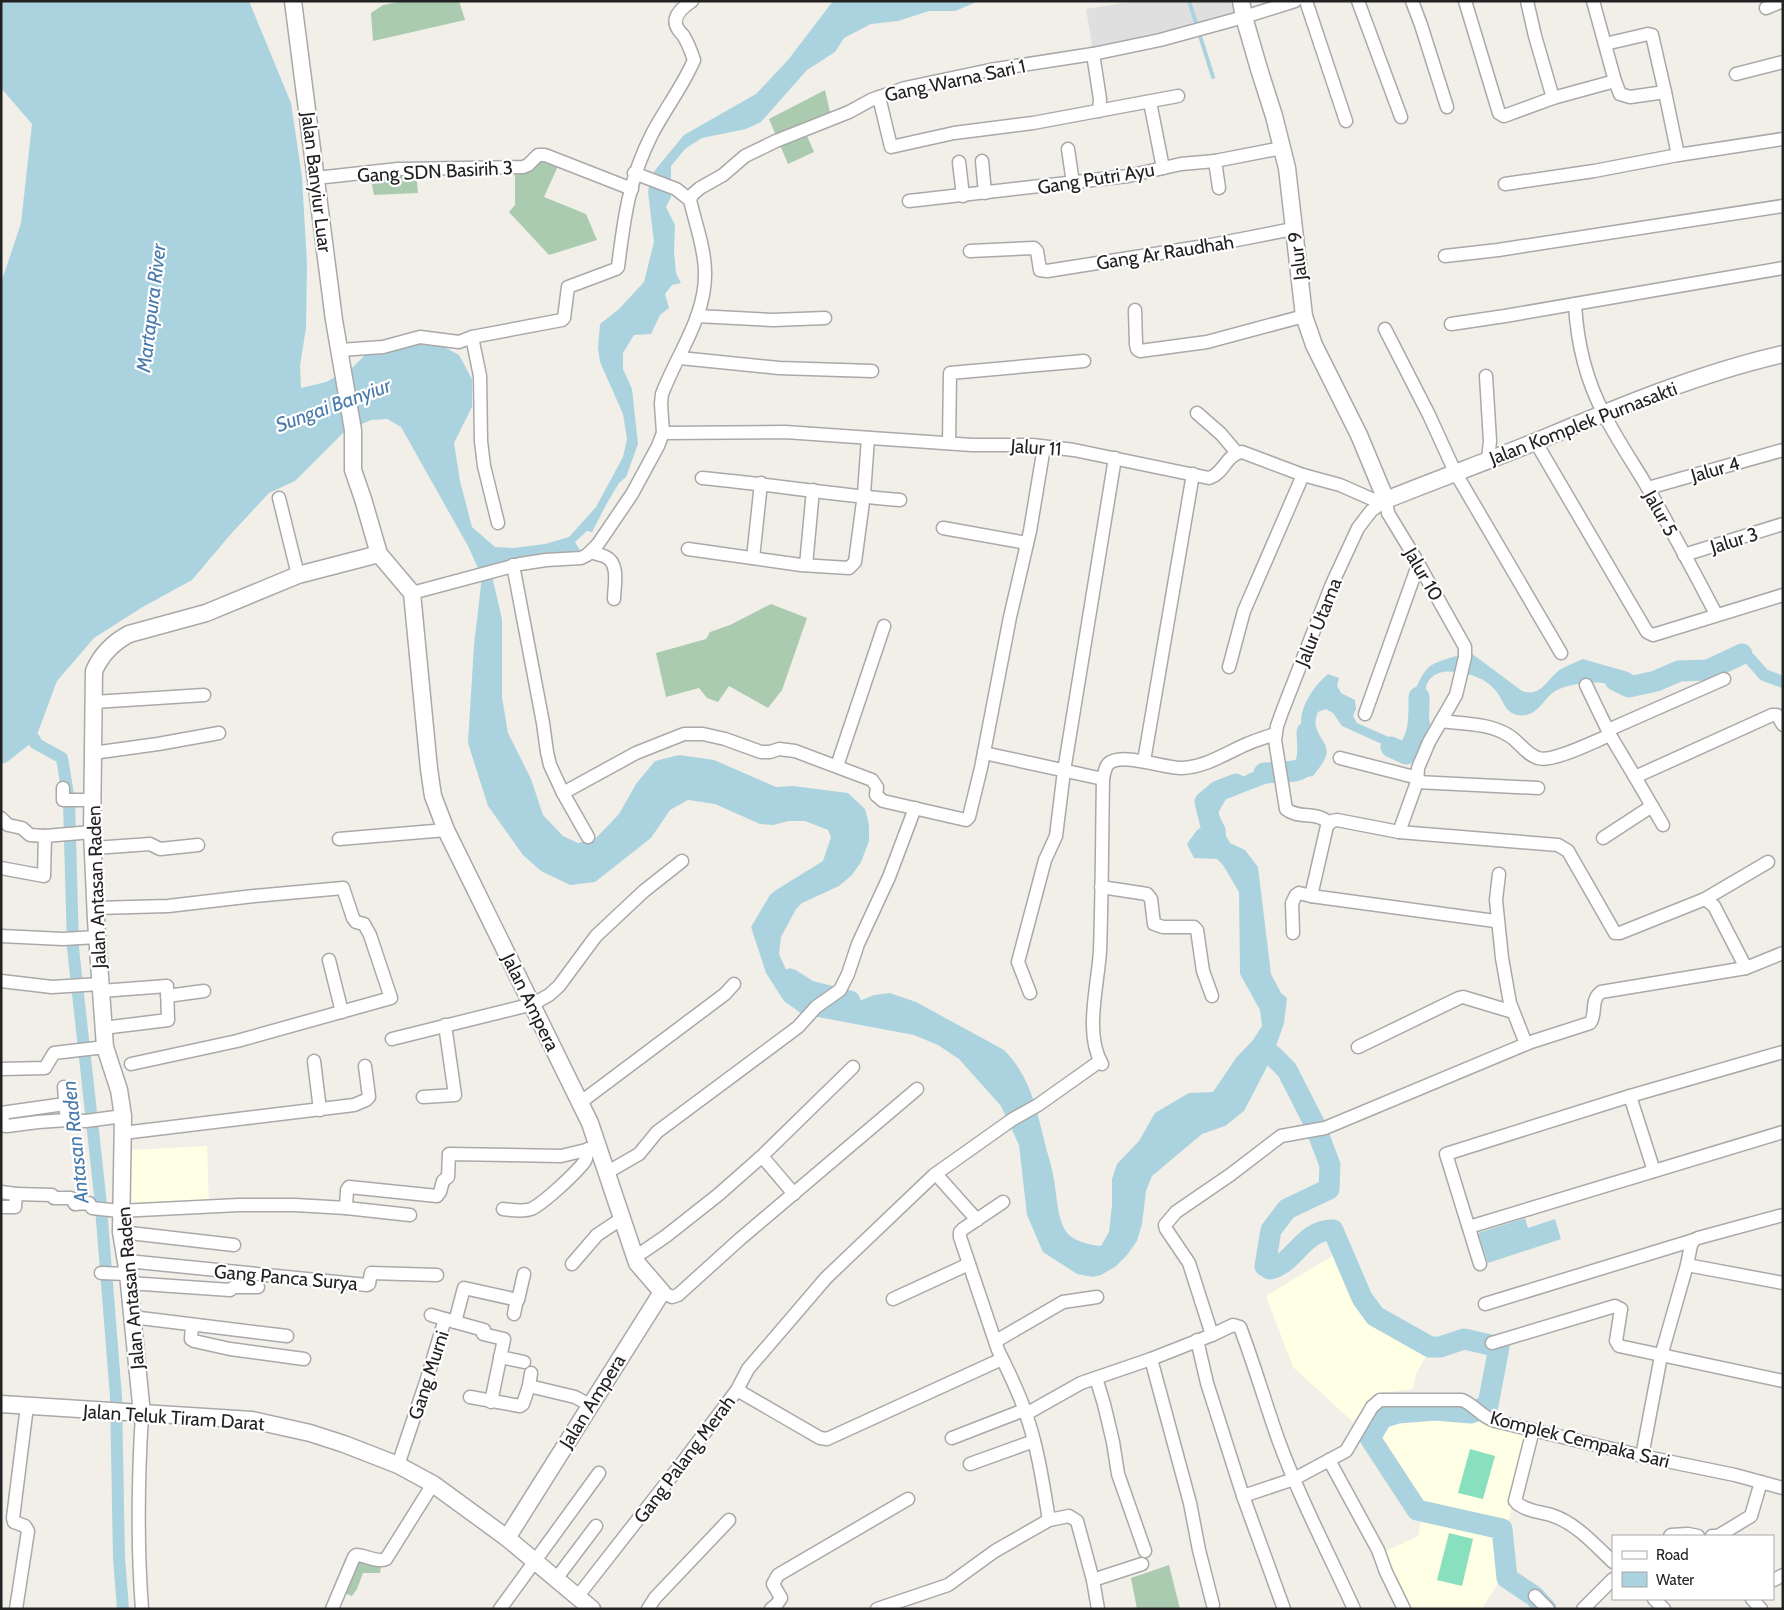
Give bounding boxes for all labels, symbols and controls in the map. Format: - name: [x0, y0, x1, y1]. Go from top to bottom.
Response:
- street label: Gang Warna Sari 1: [883, 54, 1028, 107]
- street label: Jalan Banyiur Luar: [296, 109, 337, 254]
- street label: Gang SDN Basirih 3: [356, 156, 514, 187]
- street label: Gang Putri Ayu: [1036, 158, 1156, 199]
- street label: Gang Ar Raudhah: [1095, 230, 1235, 275]
- street label: Jalur 9: [1283, 230, 1312, 283]
- water label: Martapura River: [131, 241, 171, 375]
- water label: Sungai Banyiur: [272, 373, 395, 437]
- street label: Jalan Komplek Purnasakti: [1485, 377, 1680, 470]
- street label: Jalur 11: [1009, 434, 1062, 461]
- street label: Jalur 4: [1687, 452, 1742, 488]
- street label: Jalur 5: [1638, 485, 1682, 540]
- street label: Jalur 3: [1707, 522, 1761, 559]
- street label: Jalur 10: [1399, 543, 1448, 605]
- street label: Jalur Utama: [1290, 575, 1347, 671]
- street label: Jalan Antasan Raden: [82, 805, 111, 970]
- street label: Jalan Ampera: [497, 949, 564, 1055]
- water label: Antasan Raden: [57, 1080, 93, 1205]
- street label: Jalan Antasan Raden: [112, 1206, 149, 1371]
- street label: Gang Panca Surya: [213, 1260, 359, 1295]
- street label: Gang Murni: [403, 1328, 454, 1422]
- street label: Jalan Ampera: [554, 1350, 630, 1453]
- street label: Gang Palang Merah: [629, 1391, 740, 1528]
- street label: Jalan Teluk Tiram Darat: [82, 1400, 266, 1435]
- street label: Komplek Cempaka Sari: [1488, 1406, 1672, 1473]
- legend: [1612, 1535, 1774, 1600]
- text: Road: [1656, 1546, 1689, 1564]
- text: Water: [1656, 1571, 1694, 1589]

